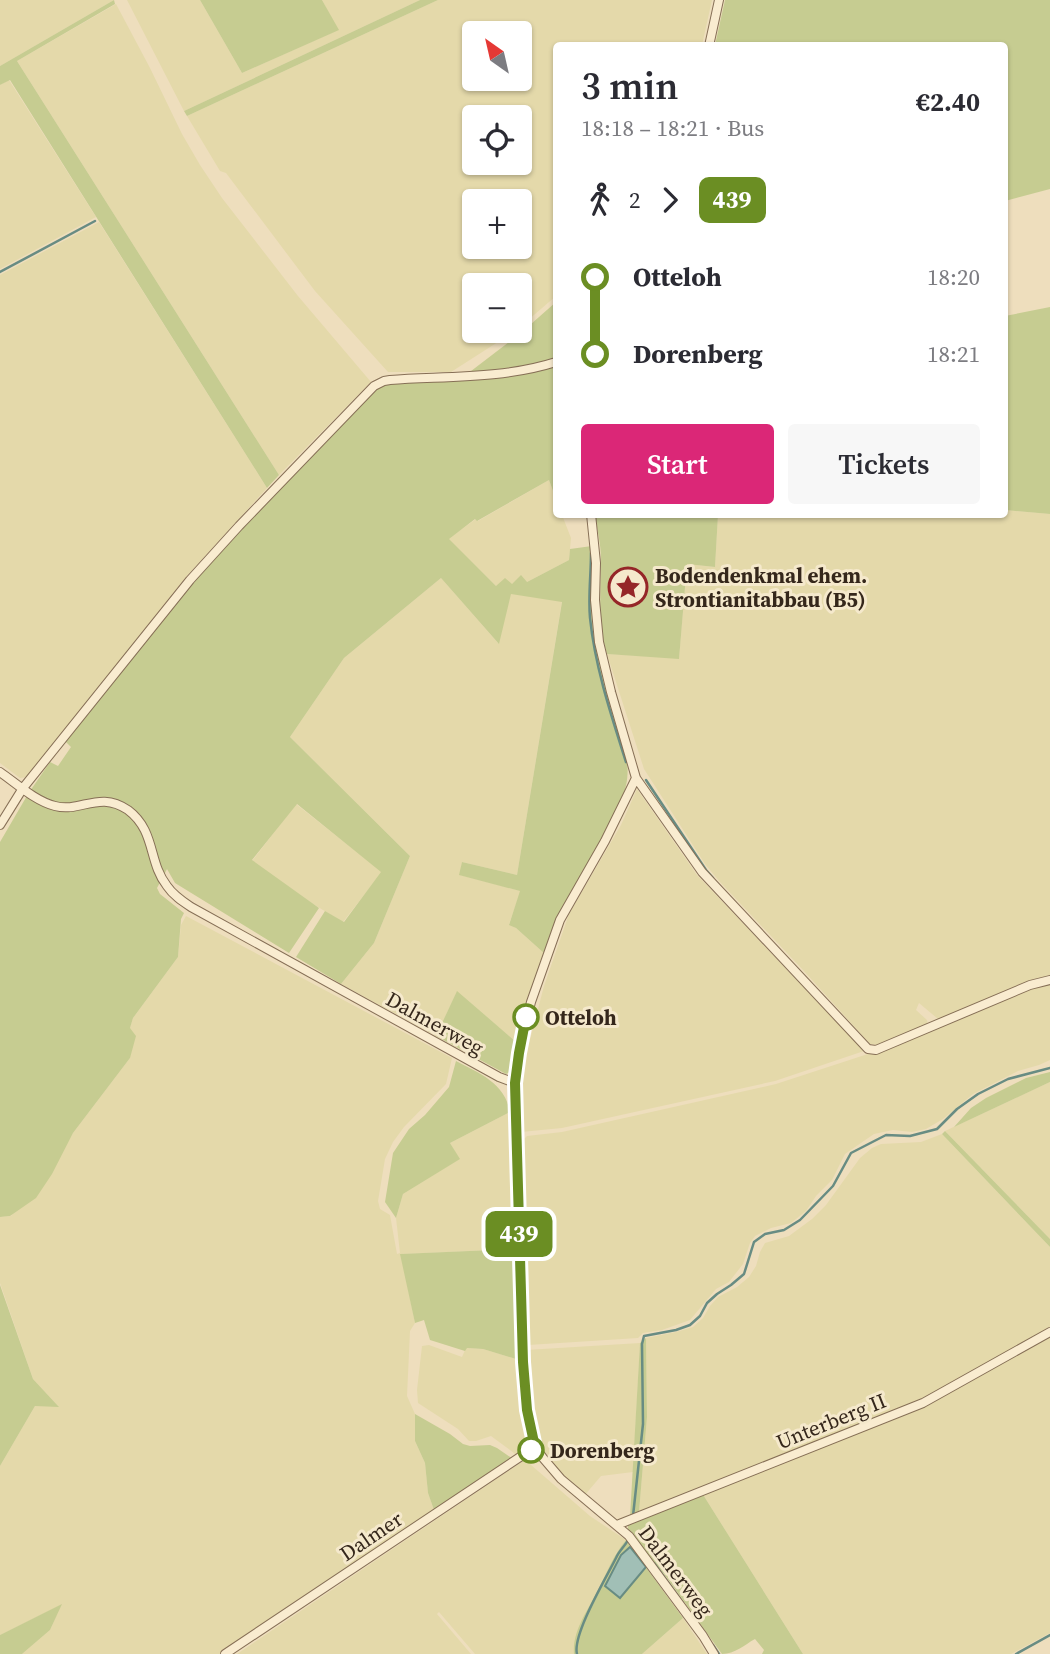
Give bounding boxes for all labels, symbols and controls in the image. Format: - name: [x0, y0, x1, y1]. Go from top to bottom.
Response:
- north arrow: [462, 21, 532, 91]
- map controls: [462, 21, 532, 343]
- text: 3 min: [581, 60, 679, 112]
- text: €2.40: [916, 84, 980, 120]
- button: locate: [462, 105, 532, 175]
- text: 18:18 – 18:21 · Bus: [581, 112, 764, 144]
- icon: walk: [581, 181, 619, 219]
- icon: forward: [651, 181, 689, 219]
- text: 439: [713, 183, 752, 216]
- text: 2: [629, 184, 641, 216]
- button: +: [462, 189, 532, 259]
- text: Otteloh: [633, 259, 722, 295]
- text: 18:20: [927, 261, 980, 293]
- button: −: [462, 273, 532, 343]
- text: Dorenberg: [633, 336, 763, 372]
- text: 18:21: [927, 338, 980, 370]
- button: Start: [581, 424, 774, 504]
- button: Tickets: [788, 424, 980, 504]
- place label: Bodendenkmal ehem. Strontianitabbau (B5): [655, 561, 867, 614]
- place icon: Bodendenkmal ehem. Strontianitabbau (B5): [607, 566, 649, 608]
- street label: Dalmerweg: [381, 984, 489, 1062]
- place label: Otteloh: [545, 1003, 617, 1032]
- marker: Otteloh: [513, 1004, 539, 1030]
- line badge: 439: [479, 1211, 559, 1257]
- text: 439: [499, 1217, 539, 1250]
- street label: Unterberg II: [772, 1386, 890, 1456]
- place label: Dorenberg: [550, 1436, 655, 1465]
- marker: Dorenberg: [518, 1437, 544, 1463]
- street label: Dalmer: [334, 1504, 408, 1568]
- street label: Dalmerweg: [632, 1519, 720, 1623]

